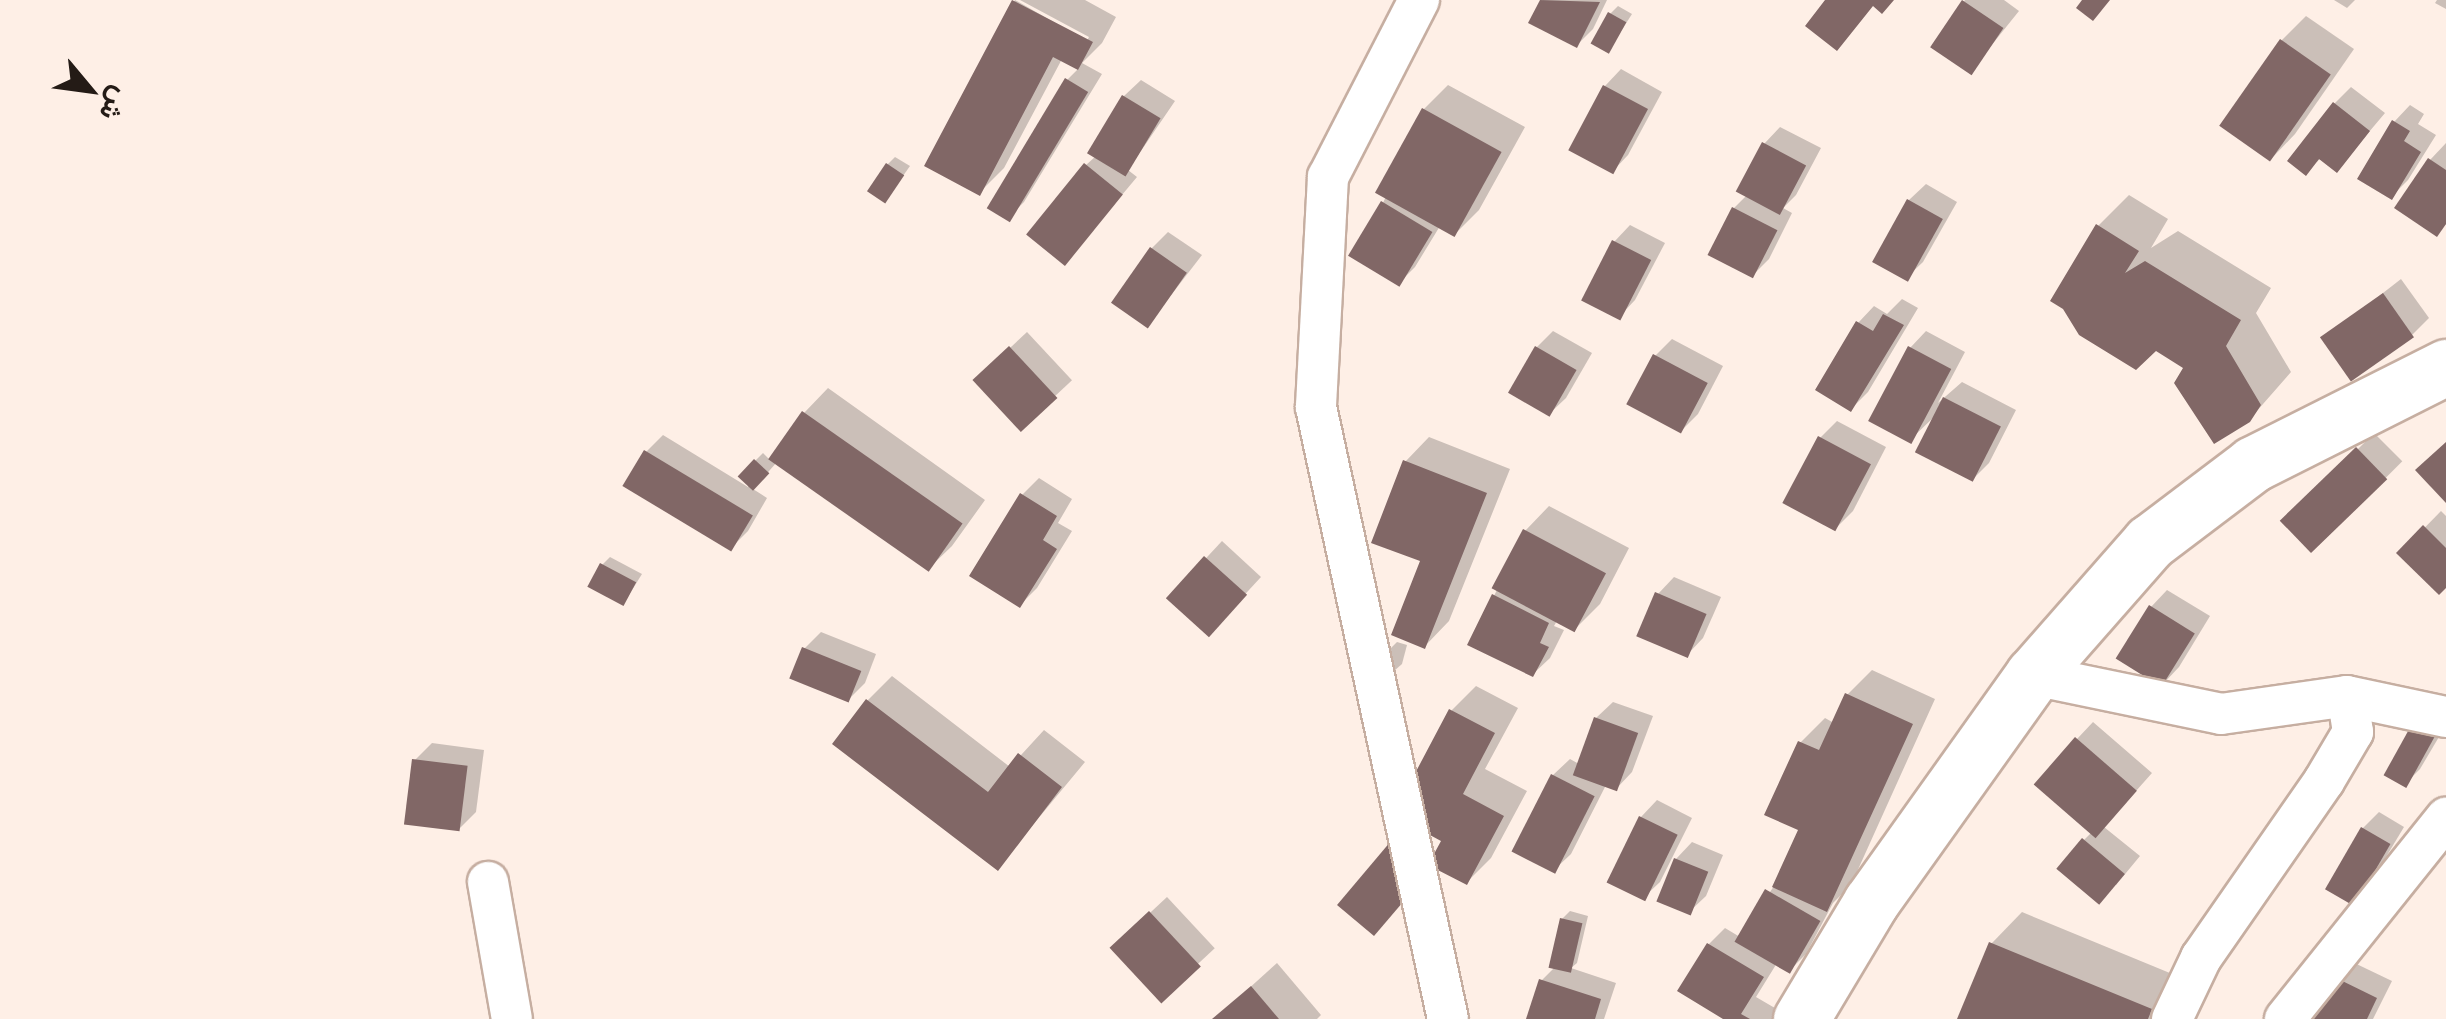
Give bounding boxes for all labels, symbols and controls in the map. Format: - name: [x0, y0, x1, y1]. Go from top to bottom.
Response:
- north arrow: [40, 40, 140, 140]
- text: ش: [93, 82, 139, 128]

